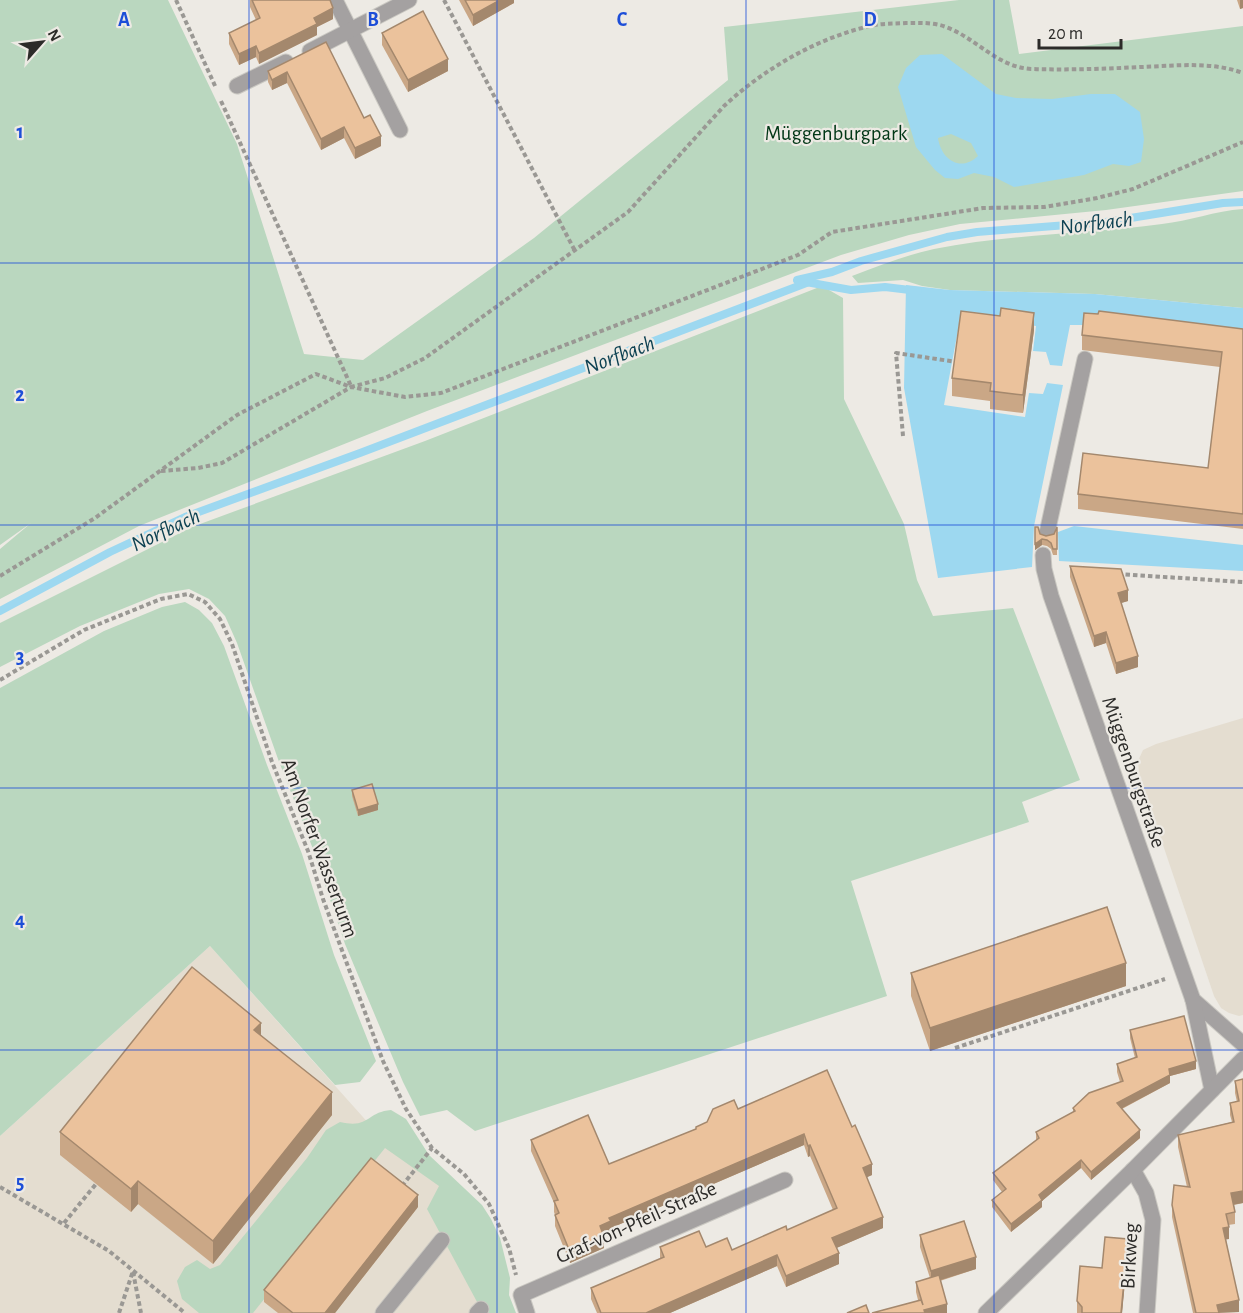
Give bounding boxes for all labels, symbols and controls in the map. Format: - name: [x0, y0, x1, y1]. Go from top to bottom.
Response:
- text: A: [118, 10, 130, 30]
- text: B: [367, 10, 379, 30]
- text: C: [617, 10, 628, 30]
- text: D: [863, 10, 877, 30]
- north arrow: [12, 12, 72, 72]
- scale bar: [1039, 12, 1122, 50]
- text: 20 m: [1048, 25, 1083, 43]
- text: N: [45, 27, 64, 44]
- text: 1: [16, 122, 24, 142]
- park label: Müggenburgpark: [765, 123, 908, 144]
- water label: Norfbach: [1058, 208, 1134, 238]
- water label: Norfbach: [581, 332, 658, 378]
- text: 2: [15, 385, 25, 405]
- water label: Norfbach: [128, 504, 203, 555]
- text: 3: [16, 647, 24, 667]
- street label: Müggenburgstraße: [1098, 694, 1169, 850]
- street label: Am Norfer Wasserturm: [277, 756, 362, 941]
- text: 4: [15, 910, 25, 930]
- text: 5: [16, 1173, 24, 1193]
- street label: Graf-von-Pfeil-Straße: [553, 1178, 720, 1267]
- street label: Birkweg: [1117, 1222, 1142, 1290]

